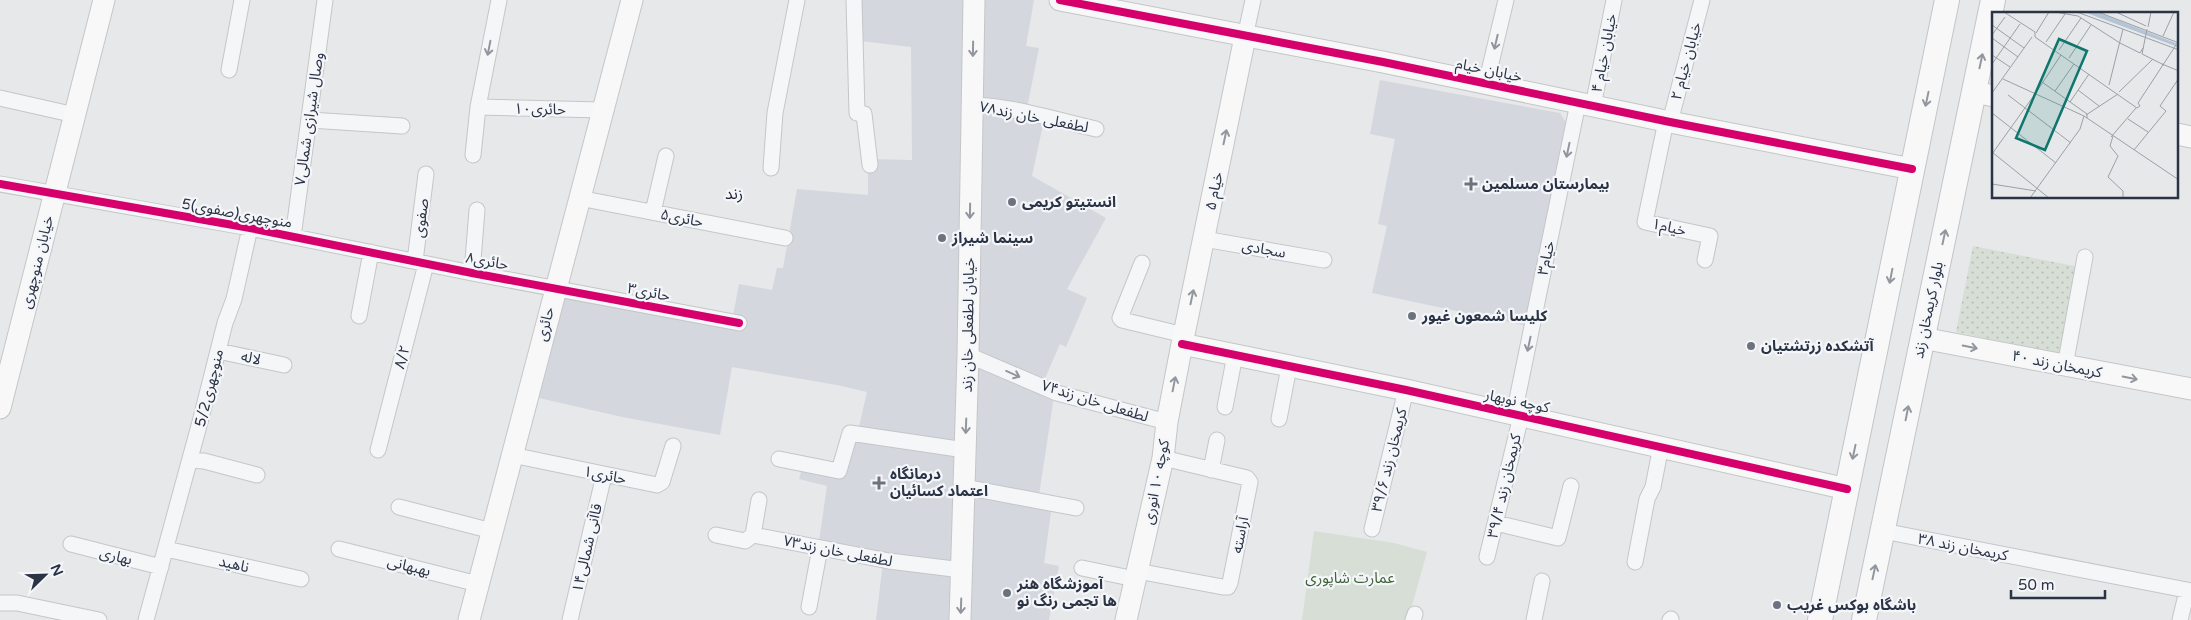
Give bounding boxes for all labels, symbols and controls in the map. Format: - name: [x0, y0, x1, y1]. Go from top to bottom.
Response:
- street label: خیابان خیام ۴: [1588, 12, 1622, 94]
- inset map: [1992, 12, 2178, 199]
- street label: خیابان خیام ۲: [1667, 20, 1707, 102]
- one-way arrow: [1491, 34, 1500, 50]
- one-way arrow: [484, 39, 494, 55]
- one-way arrow: [968, 40, 978, 56]
- street label: وصال شیرازی شمالی۷: [291, 51, 327, 187]
- one-way arrow: [1977, 53, 1986, 69]
- street label: خیابان خیام: [1454, 54, 1524, 88]
- one-way arrow: [1921, 91, 1931, 107]
- street label: لطفعلی خان زند۷۸: [978, 98, 1090, 136]
- street label: حائری۱۰: [514, 100, 566, 118]
- one-way arrow: [1220, 130, 1230, 146]
- one-way arrow: [1563, 142, 1573, 158]
- street label: ۵ خیام: [1201, 170, 1229, 212]
- place label: بیمارستان مسلمین: [1482, 175, 1610, 193]
- marker: بیمارستان مسلمین: [1464, 177, 1478, 191]
- district label: زند: [725, 184, 743, 204]
- place label: انستیتو کریمی: [1022, 193, 1116, 211]
- street label: 5منوچهری(صفوی): [180, 194, 294, 233]
- marker: انستیتو کریمی: [1006, 196, 1018, 208]
- street label: صفوی: [410, 197, 432, 239]
- one-way arrow: [965, 202, 975, 219]
- street label: حائری۵: [659, 205, 705, 231]
- street label: خیابان منوچهری: [17, 213, 58, 311]
- street label: ۱خیام: [1650, 214, 1688, 242]
- place label: سینما شیراز: [951, 229, 1033, 247]
- one-way arrow: [1940, 229, 1949, 245]
- marker: سینما شیراز: [936, 232, 948, 244]
- street label: سجادی: [1241, 236, 1288, 262]
- street label: خیام۳: [1534, 239, 1560, 277]
- street label: حائری۸: [464, 248, 510, 274]
- street label: خیابان لطفعلی خان زند: [958, 257, 978, 393]
- street label: بلوار کریمخان زند: [1909, 260, 1947, 360]
- one-way arrow: [1885, 267, 1895, 283]
- street label: حائری۳: [626, 279, 672, 305]
- one-way arrow: [1188, 289, 1197, 305]
- street label: حائری: [532, 305, 558, 343]
- place label: کلیسا شمعون غیور: [1421, 307, 1548, 325]
- marker: کلیسا شمعون غیور: [1406, 310, 1418, 322]
- one-way arrow: [1523, 335, 1533, 351]
- place label: آتشکده زرتشتیان: [1761, 337, 1875, 355]
- marker: آتشکده زرتشتیان: [1745, 340, 1757, 352]
- street label: ۸/۲: [390, 343, 414, 371]
- one-way arrow: [1962, 343, 1978, 353]
- street label: کریمخان زند ۴۰: [2011, 346, 2104, 382]
- street label: 5/2منوچهری: [191, 347, 228, 429]
- street label: لاله: [239, 347, 263, 369]
- one-way arrow: [1005, 369, 1020, 379]
- one-way arrow: [2121, 374, 2137, 383]
- street label: لطفعلی خان زند۷۴: [1039, 376, 1151, 426]
- one-way arrow: [1170, 376, 1180, 392]
- street label: کوچه نوبهار: [1482, 385, 1552, 418]
- street label: کریمخان زند ۳۹/۶: [1367, 405, 1411, 514]
- one-way arrow: [1903, 406, 1912, 422]
- one-way arrow: [961, 418, 971, 434]
- street label: کریمخان زند ۳۹/۴: [1483, 431, 1525, 540]
- street label: کوچه ۱۰ انوری: [1139, 437, 1174, 526]
- one-way arrow: [1849, 443, 1859, 459]
- street label: حائری۱: [582, 462, 628, 488]
- place label: درمانگاه اعتماد کسائیان: [890, 465, 988, 500]
- marker: درمانگاه اعتماد کسائیان: [872, 476, 886, 490]
- street label: قاآنی شمالی۱۴: [568, 502, 606, 594]
- street label: آراسته: [1228, 515, 1252, 555]
- street label: کریمخان زند ۳۸: [1917, 529, 2010, 565]
- street label: لطفعلی خان زند۷۳: [782, 532, 894, 570]
- street label: بهاری: [98, 543, 134, 569]
- north arrow: [20, 550, 70, 600]
- street label: ناهید: [217, 552, 251, 576]
- street label: بهبهانی: [386, 552, 432, 580]
- text: N: [46, 562, 67, 579]
- one-way arrow: [1870, 565, 1880, 581]
- scale bar: [2011, 568, 2105, 600]
- park label: عمارت شاپوری: [1305, 569, 1395, 588]
- place label: آموزشگاه هنر ها تجمی رنگ نو: [1016, 575, 1117, 610]
- text: 50 m: [2018, 576, 2055, 594]
- marker: آموزشگاه هنر ها تجمی رنگ نو: [1001, 587, 1013, 599]
- place label: باشگاه بوکس غریب: [1787, 596, 1916, 614]
- one-way arrow: [956, 598, 965, 614]
- marker: باشگاه بوکس غریب: [1771, 599, 1783, 611]

